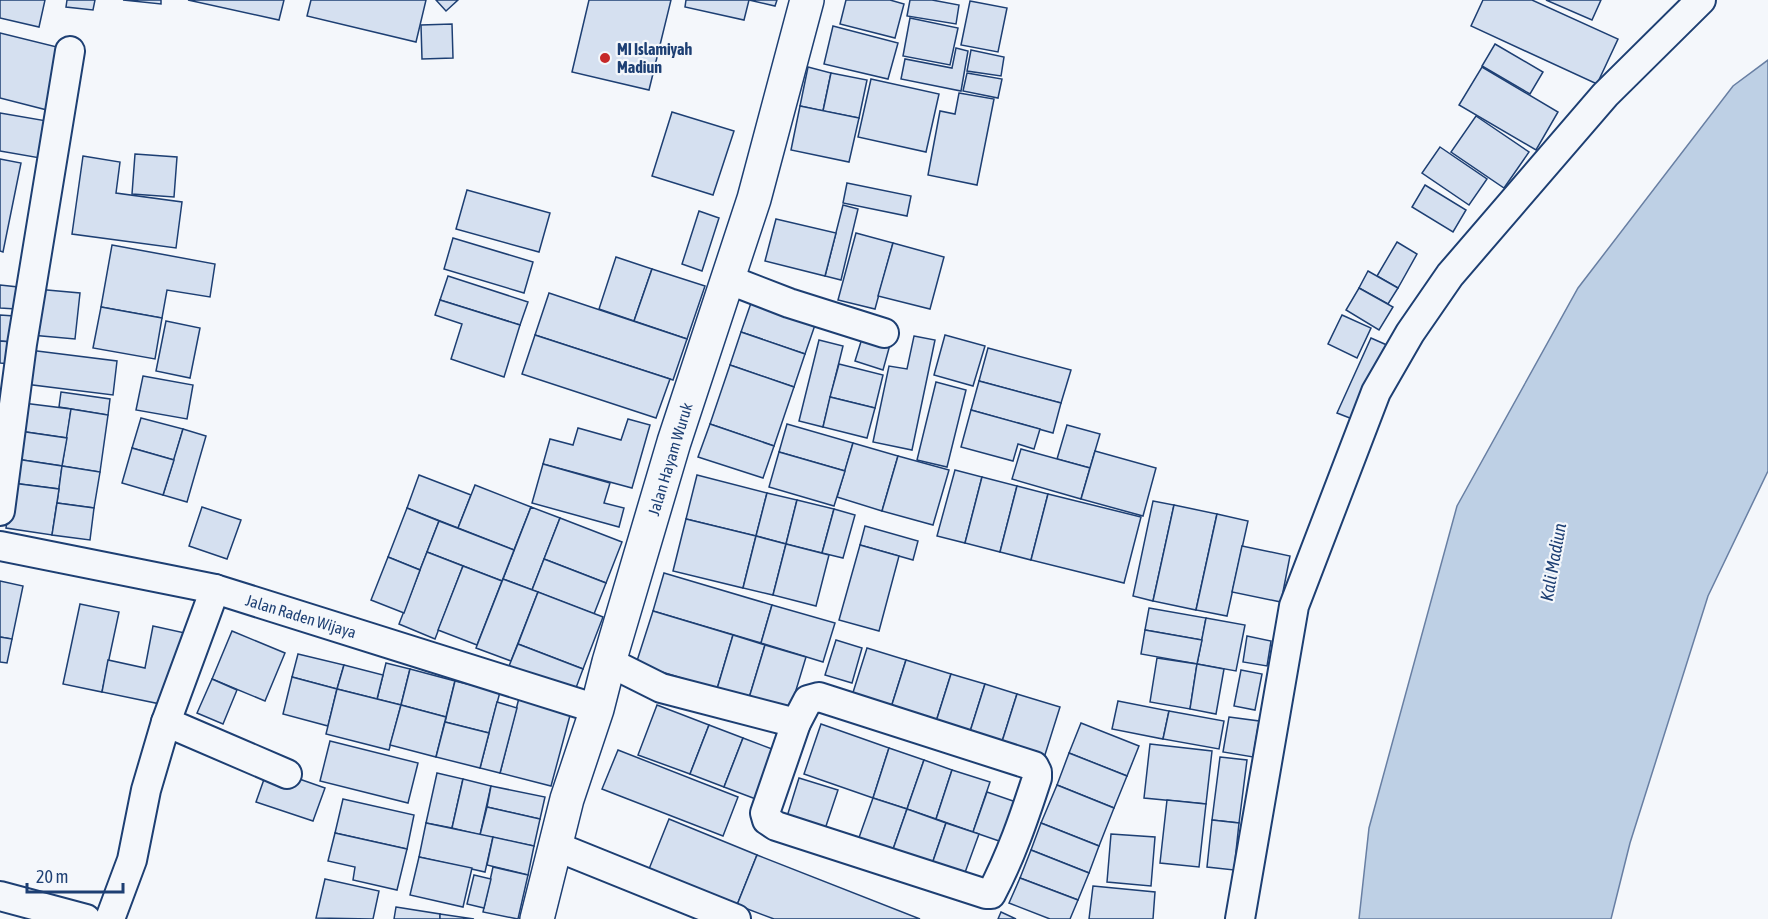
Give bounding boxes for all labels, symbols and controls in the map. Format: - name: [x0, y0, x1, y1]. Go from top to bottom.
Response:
- place label: MI Islamiyah Madiun: [617, 40, 692, 76]
- marker: MI Islamiyah Madiun: [598, 51, 612, 65]
- street label: Jalan Hayam Wuruk: [644, 400, 697, 518]
- water label: Kali Madiun: [1536, 521, 1570, 603]
- street label: Jalan Raden Wijaya: [243, 591, 358, 642]
- scale bar: [27, 856, 123, 894]
- text: 20 m: [36, 866, 68, 887]

